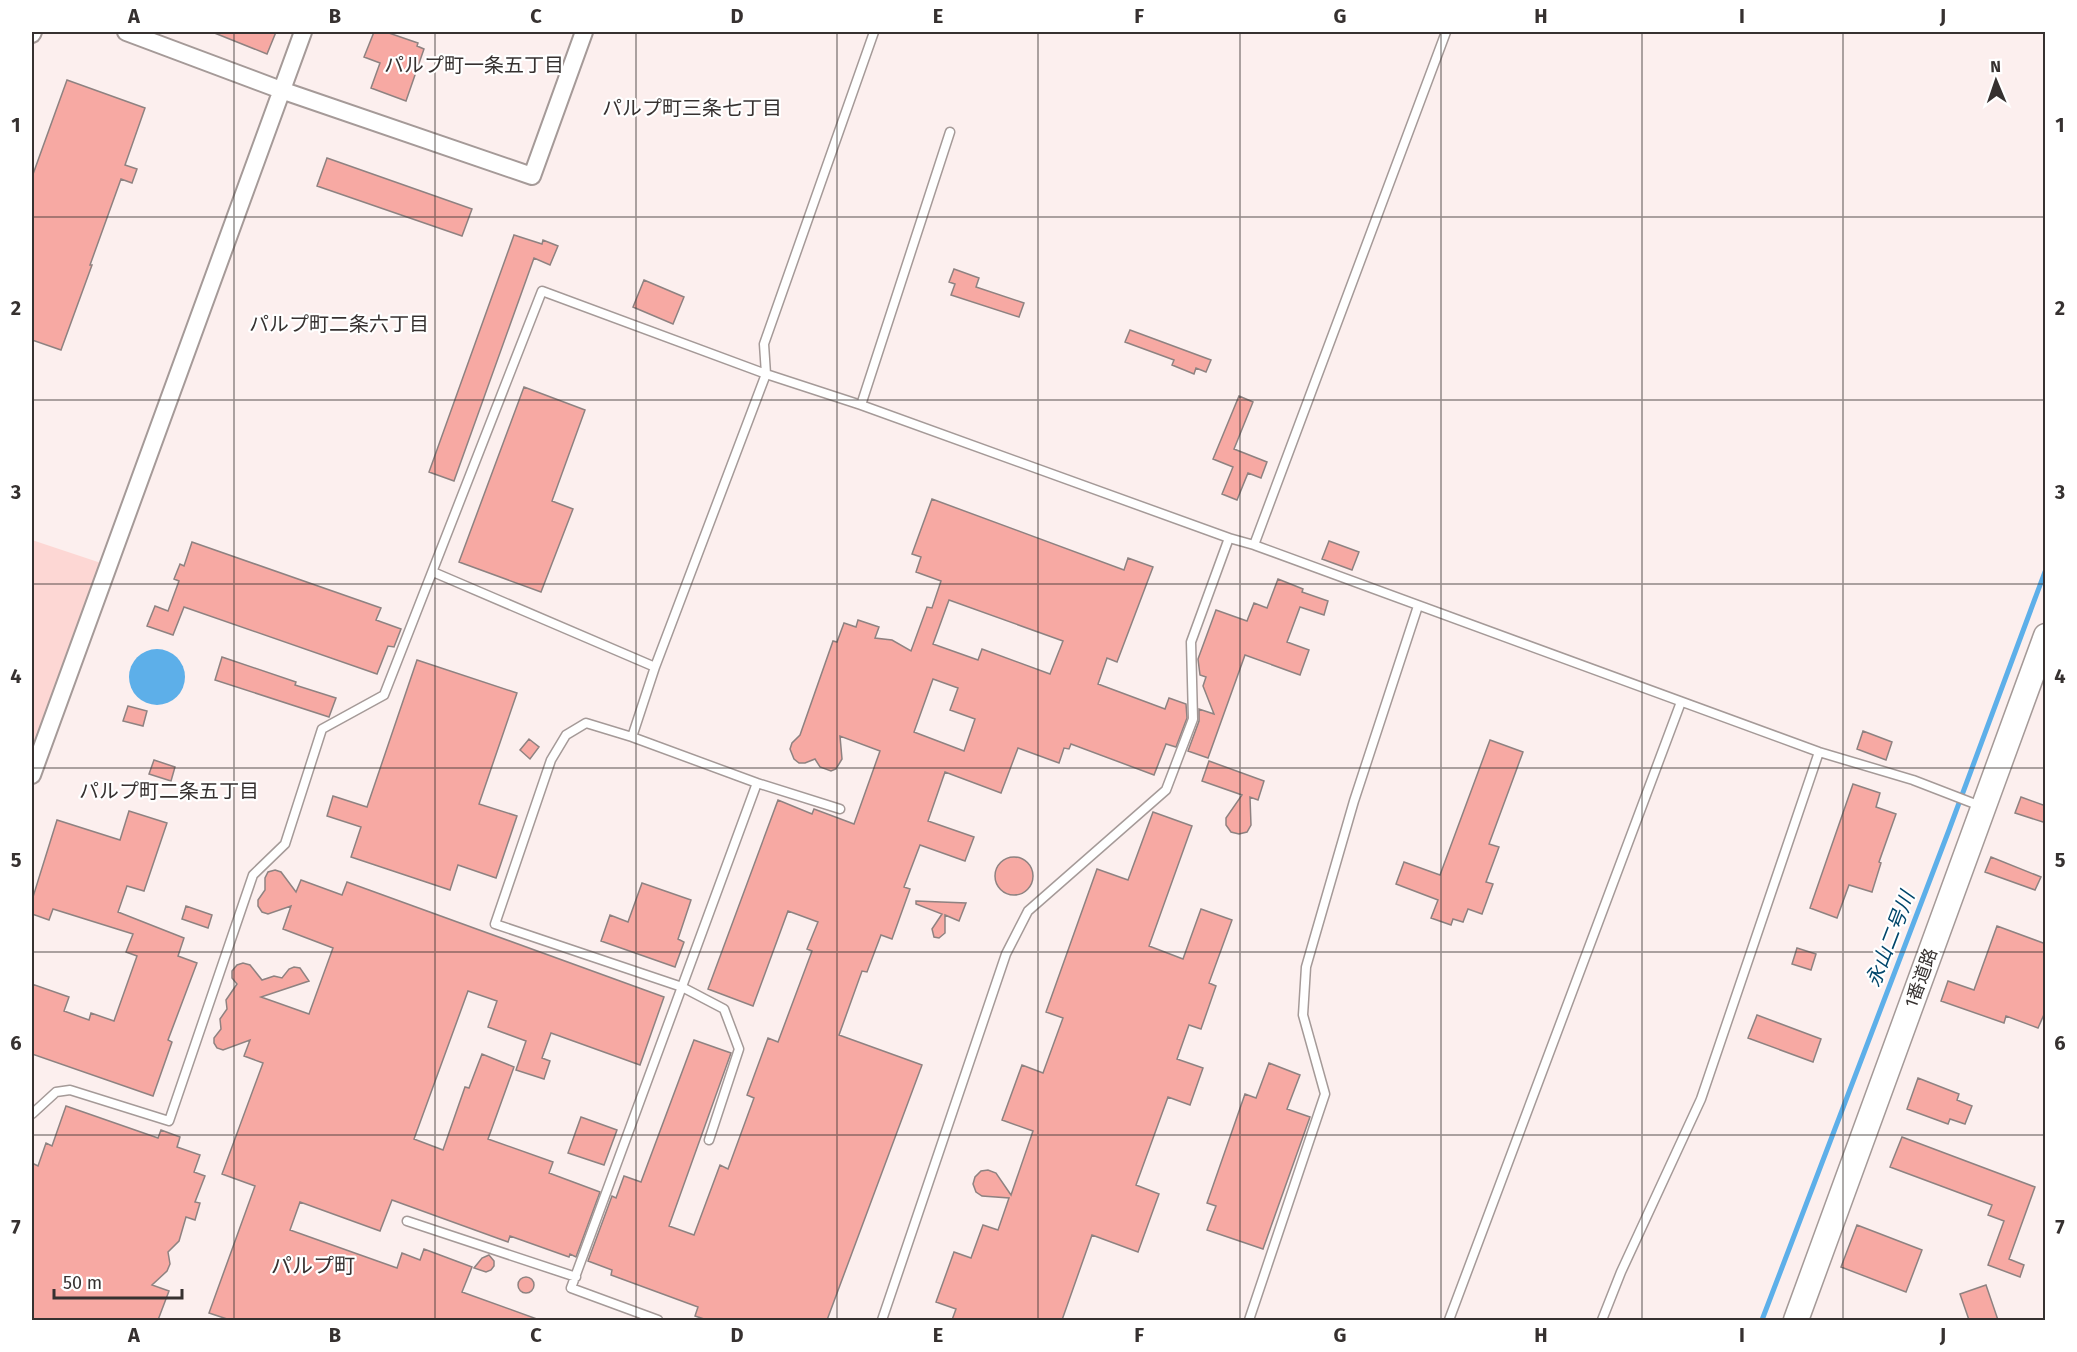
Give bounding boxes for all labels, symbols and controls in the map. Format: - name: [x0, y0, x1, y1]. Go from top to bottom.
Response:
- text: A: [127, 4, 141, 28]
- text: B: [329, 4, 341, 28]
- text: C: [530, 4, 542, 28]
- text: D: [730, 4, 744, 28]
- text: E: [933, 4, 943, 28]
- text: F: [1134, 4, 1144, 28]
- text: G: [1334, 4, 1346, 28]
- text: H: [1534, 4, 1548, 28]
- text: I: [1739, 4, 1745, 28]
- text: J: [1939, 4, 1946, 28]
- north arrow: [1966, 51, 2026, 111]
- district label: パルプ町一条五丁目: [384, 53, 564, 77]
- text: N: [1990, 57, 2001, 76]
- district label: パルプ町三条七丁目: [602, 96, 782, 120]
- text: 1: [11, 113, 21, 137]
- text: 1: [2055, 113, 2065, 137]
- text: 2: [11, 296, 21, 320]
- text: 2: [2055, 296, 2065, 320]
- district label: パルプ町二条六丁目: [249, 312, 429, 336]
- text: 3: [10, 480, 21, 504]
- text: 3: [2054, 480, 2065, 504]
- text: 4: [10, 664, 22, 688]
- text: 4: [2054, 664, 2066, 688]
- district label: パルプ町二条五丁目: [79, 779, 259, 803]
- text: 5: [11, 848, 22, 872]
- text: 5: [2055, 848, 2066, 872]
- water label: 永山二号川: [1861, 886, 1920, 990]
- street label: 1番道路: [1900, 945, 1942, 1011]
- text: 6: [10, 1031, 22, 1055]
- text: 6: [2054, 1031, 2066, 1055]
- text: 7: [11, 1215, 21, 1239]
- text: 7: [2055, 1215, 2065, 1239]
- district label: パルプ町: [271, 1253, 355, 1279]
- scale bar: [54, 1262, 182, 1300]
- text: 50 m: [63, 1272, 102, 1294]
- text: A: [127, 1323, 141, 1347]
- text: B: [329, 1323, 341, 1347]
- text: C: [530, 1323, 542, 1347]
- text: D: [730, 1323, 744, 1347]
- text: E: [933, 1323, 943, 1347]
- text: F: [1134, 1323, 1144, 1347]
- text: G: [1334, 1323, 1346, 1347]
- text: H: [1534, 1323, 1548, 1347]
- text: I: [1739, 1323, 1745, 1347]
- text: J: [1939, 1323, 1946, 1347]

